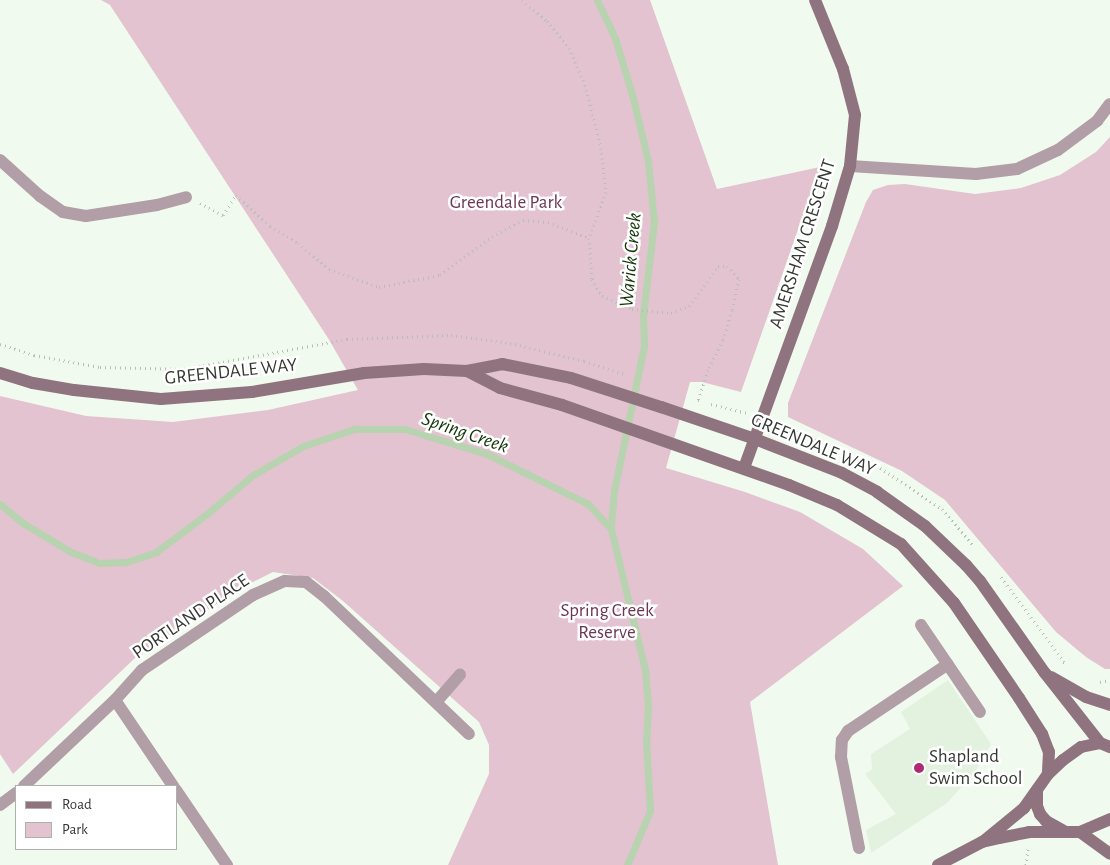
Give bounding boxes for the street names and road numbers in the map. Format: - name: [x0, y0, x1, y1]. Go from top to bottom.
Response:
- street label: AMERSHAM CRESCENT: [765, 157, 841, 331]
- street label: GREENDALE WAY: [164, 354, 298, 390]
- street label: GREENDALE WAY: [747, 409, 879, 481]
- street label: PORTLAND PLACE: [128, 570, 254, 664]

